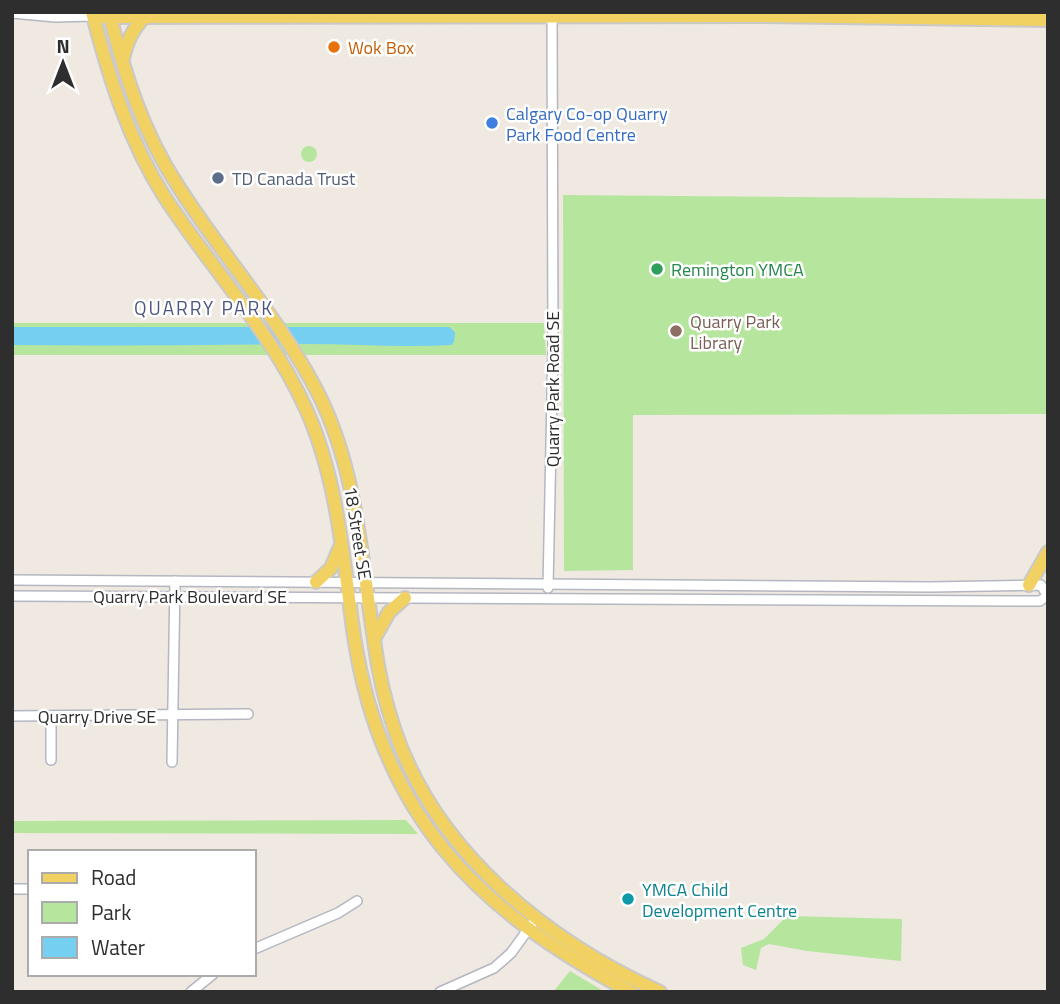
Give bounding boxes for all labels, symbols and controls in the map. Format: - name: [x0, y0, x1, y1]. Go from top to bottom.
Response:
- north arrow: [28, 28, 98, 98]
- text: N: [56, 31, 70, 60]
- place label: Wok Box: [348, 34, 414, 61]
- marker: Wok Box: [326, 39, 342, 55]
- place label: Calgary Co-op Quarry Park Food Centre: [506, 100, 668, 148]
- marker: Calgary Co-op Quarry Park Food Centre: [484, 115, 500, 131]
- place label: TD Canada Trust: [232, 165, 356, 192]
- marker: TD Canada Trust: [210, 170, 226, 186]
- place label: Remington YMCA: [671, 256, 804, 283]
- marker: Remington YMCA: [649, 261, 665, 277]
- district label: QUARRY PARK: [134, 293, 274, 322]
- place label: Quarry Park Library: [690, 308, 780, 356]
- street label: Quarry Park Road SE: [539, 311, 566, 467]
- marker: Quarry Park Library: [668, 323, 684, 339]
- street label: 18 Street SE: [337, 484, 379, 582]
- street label: Quarry Park Boulevard SE: [93, 583, 287, 610]
- street label: Quarry Drive SE: [38, 703, 156, 730]
- legend: [28, 850, 256, 976]
- text: Road: [91, 861, 136, 893]
- place label: YMCA Child Development Centre: [642, 876, 797, 924]
- marker: YMCA Child Development Centre: [620, 891, 636, 907]
- text: Park: [91, 896, 131, 928]
- text: Water: [91, 931, 145, 963]

